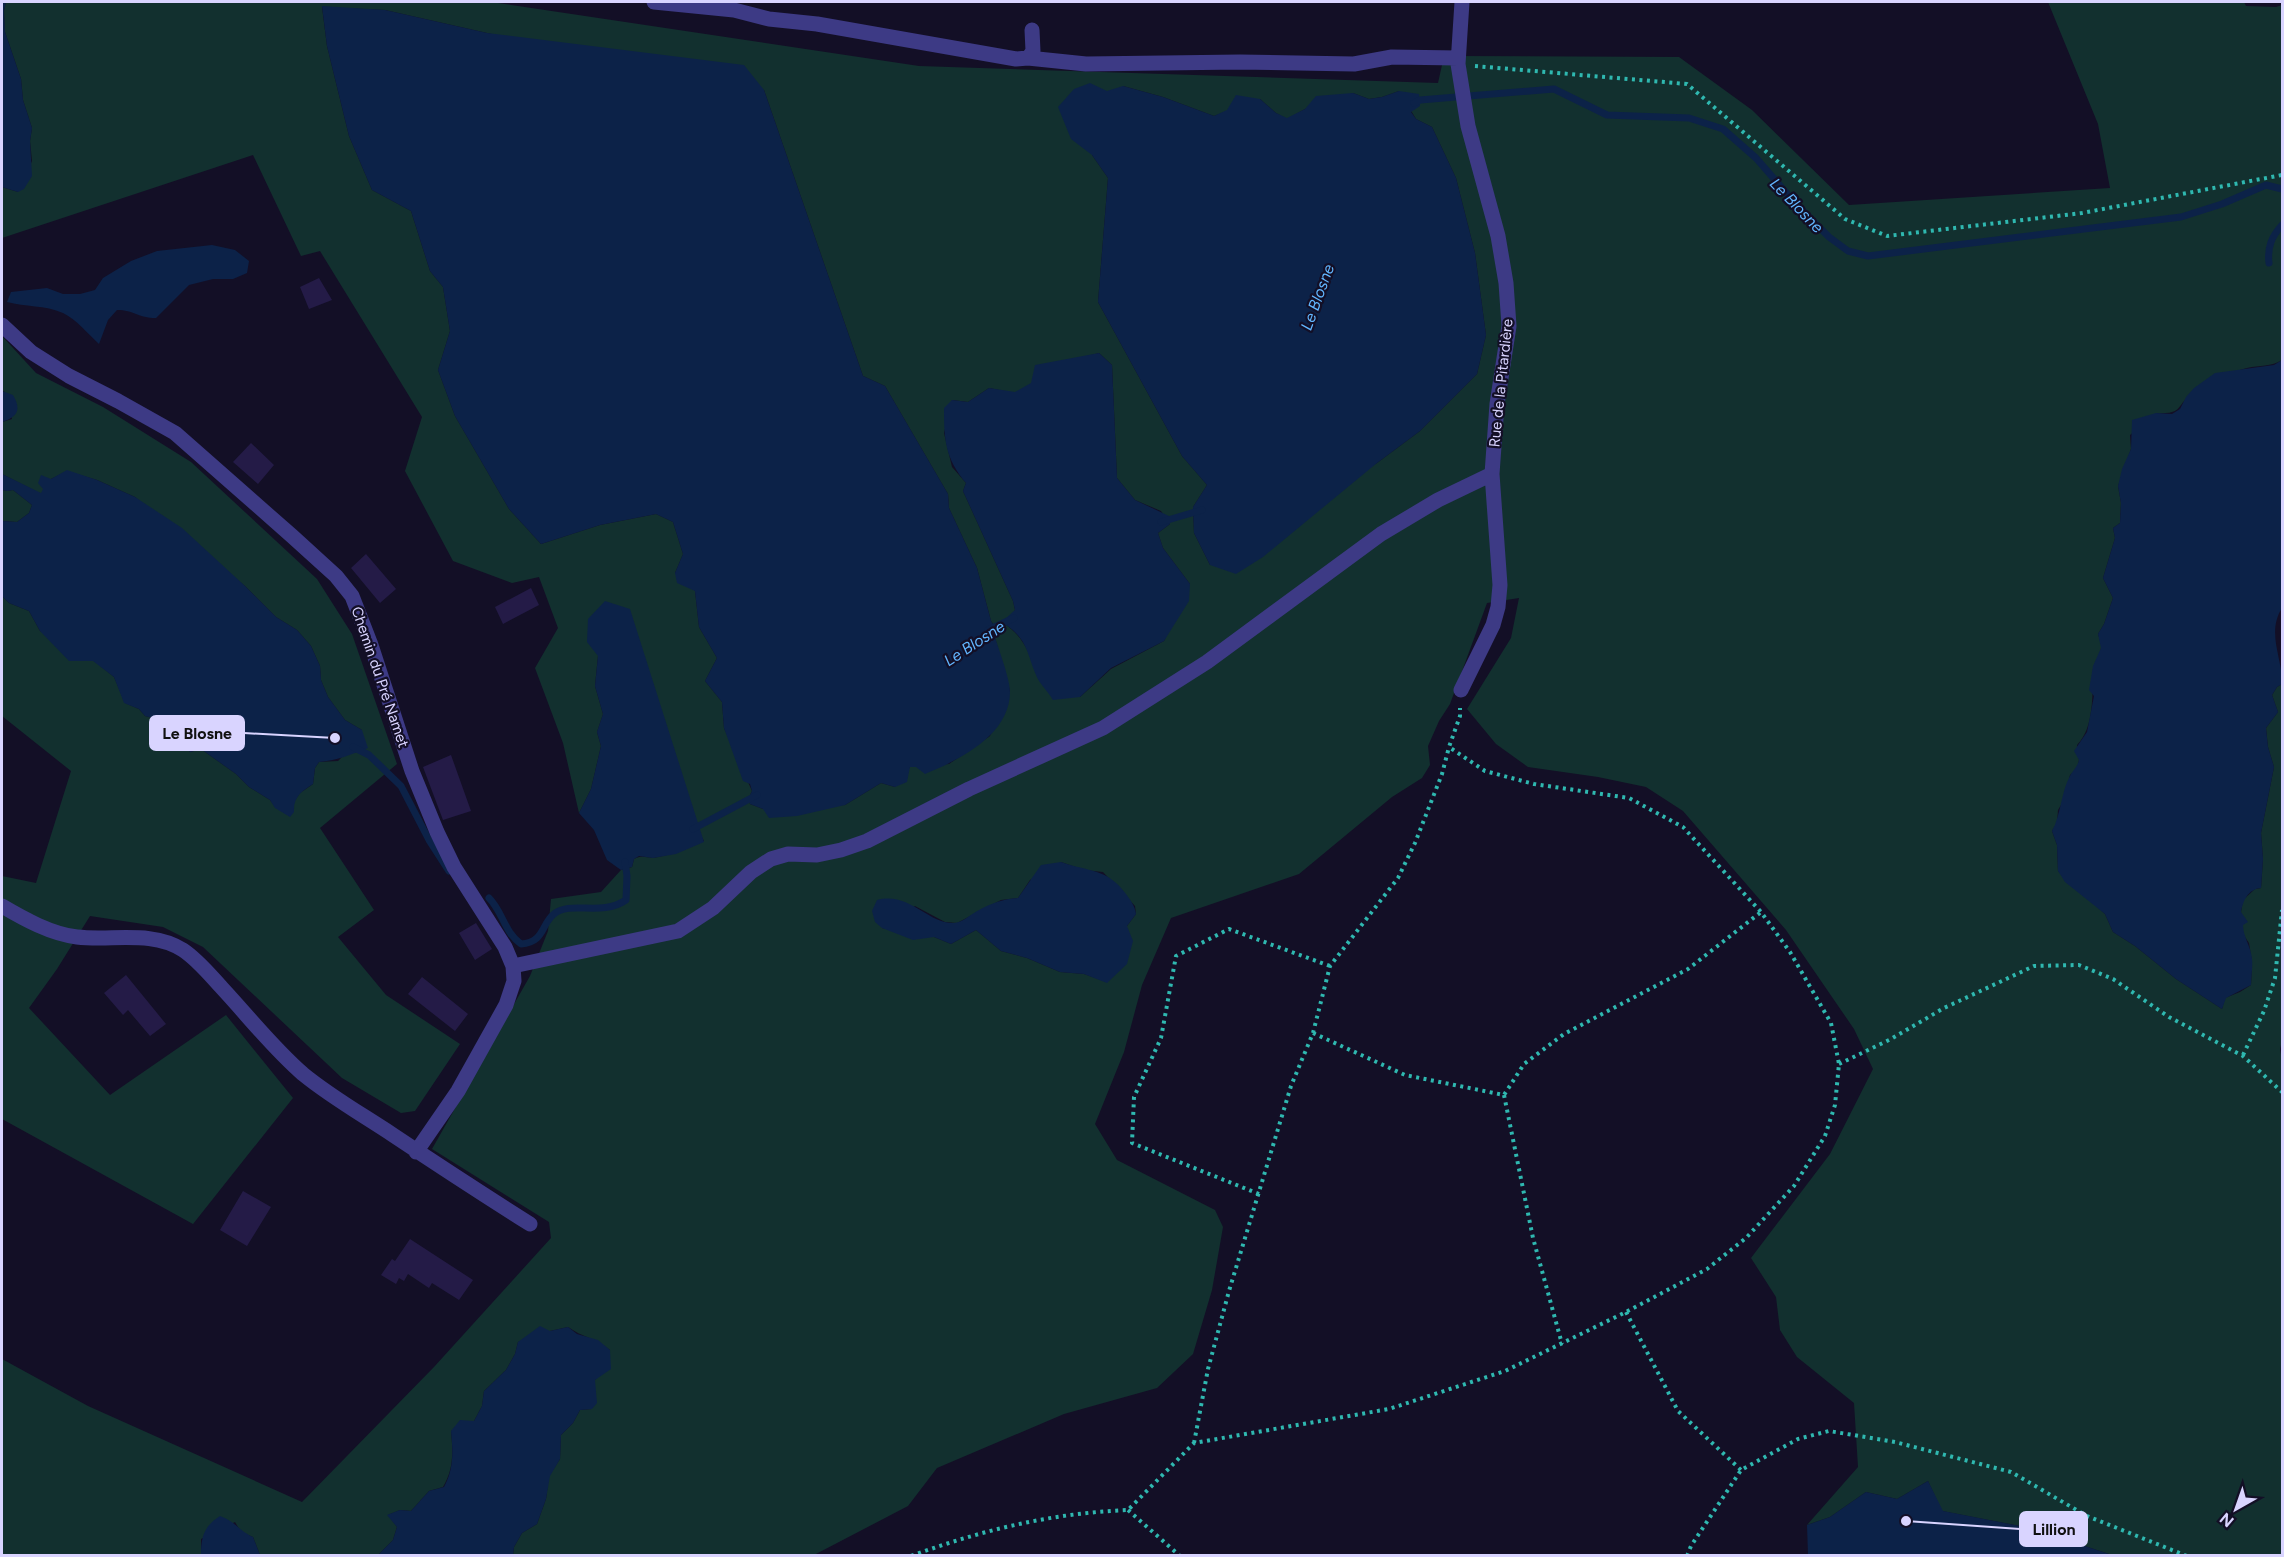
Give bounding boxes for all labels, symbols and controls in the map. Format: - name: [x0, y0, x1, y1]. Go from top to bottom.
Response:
- water label: Le Blosne: [1766, 174, 1828, 237]
- water label: Le Blosne: [1297, 261, 1338, 333]
- street label: Rue de la Pitardière: [1485, 318, 1517, 448]
- street label: Chemin du Pré Namet: [347, 604, 413, 750]
- water label: Le Blosne: [940, 617, 1009, 670]
- callout: Le Blosne: [150, 716, 244, 750]
- text: Le Blosne: [162, 724, 232, 743]
- north arrow: [2206, 1479, 2266, 1539]
- text: N: [2216, 1509, 2238, 1531]
- callout: Lillion: [2020, 1512, 2087, 1546]
- text: Lillion: [2032, 1520, 2076, 1539]

